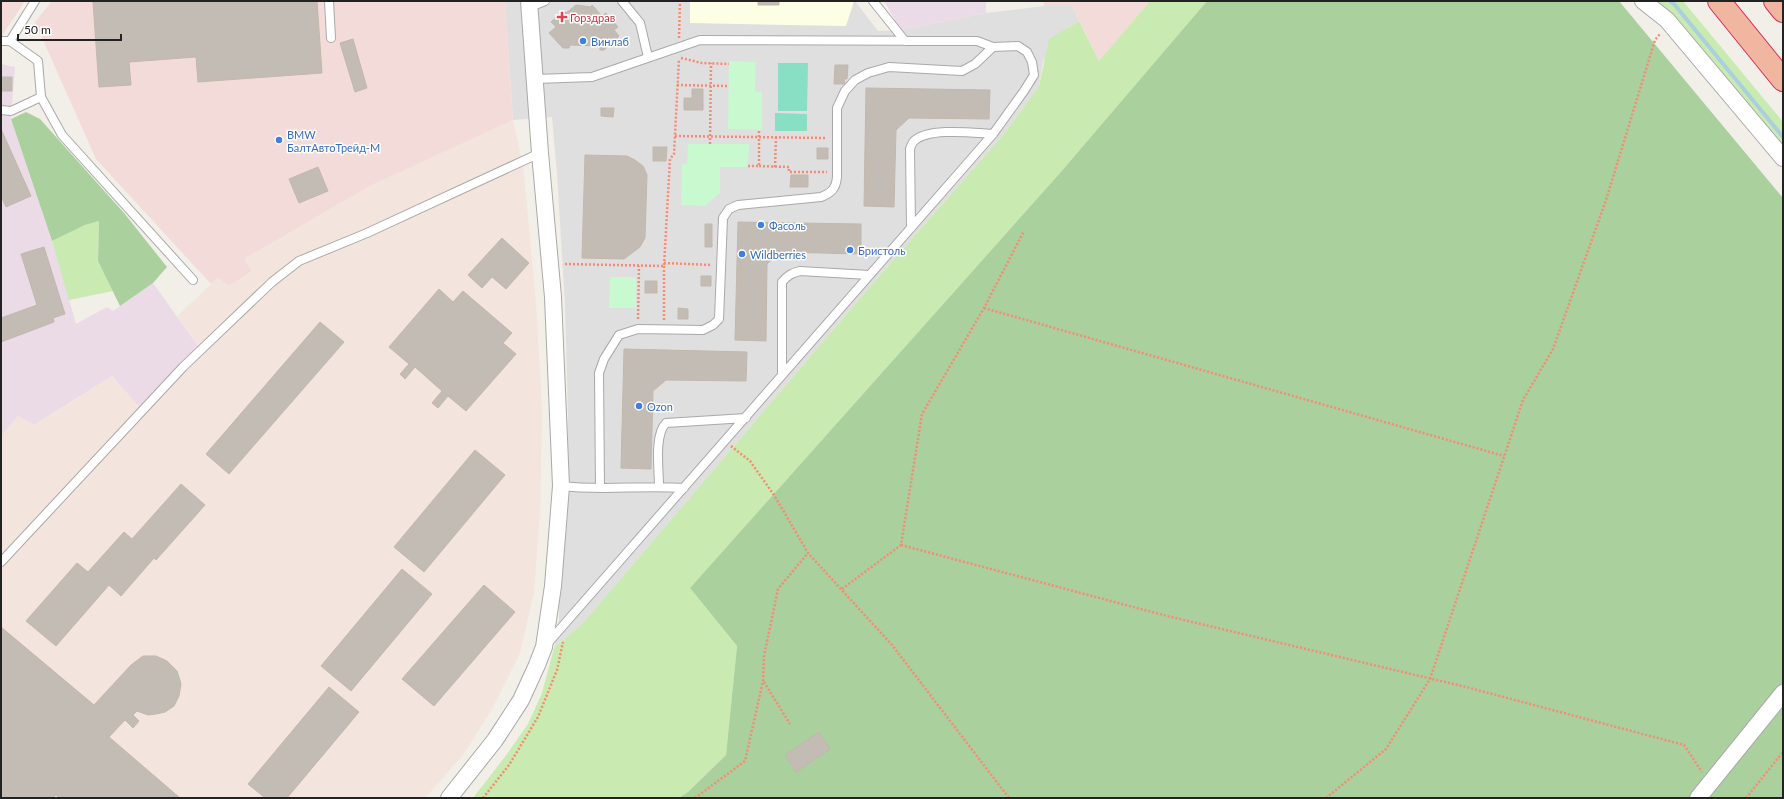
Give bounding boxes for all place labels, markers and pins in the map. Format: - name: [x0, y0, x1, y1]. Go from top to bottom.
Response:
- place label: Горздрав: [570, 11, 615, 24]
- marker: Горздрав: [557, 12, 567, 22]
- place label: Винлаб: [591, 35, 629, 48]
- marker: Винлаб: [578, 36, 588, 46]
- place label: BMW БалтАвтоТрейд-М: [287, 128, 380, 154]
- marker: BMW БалтАвтоТрейд-М: [274, 135, 284, 145]
- place label: Фасоль: [769, 219, 806, 232]
- marker: Фасоль: [756, 220, 766, 230]
- place label: Бристоль: [858, 244, 906, 257]
- marker: Бристоль: [845, 245, 855, 255]
- place label: Wildberries: [750, 248, 806, 261]
- marker: Wildberries: [737, 249, 747, 259]
- place label: Ozon: [647, 400, 673, 413]
- marker: Ozon: [634, 401, 644, 411]

